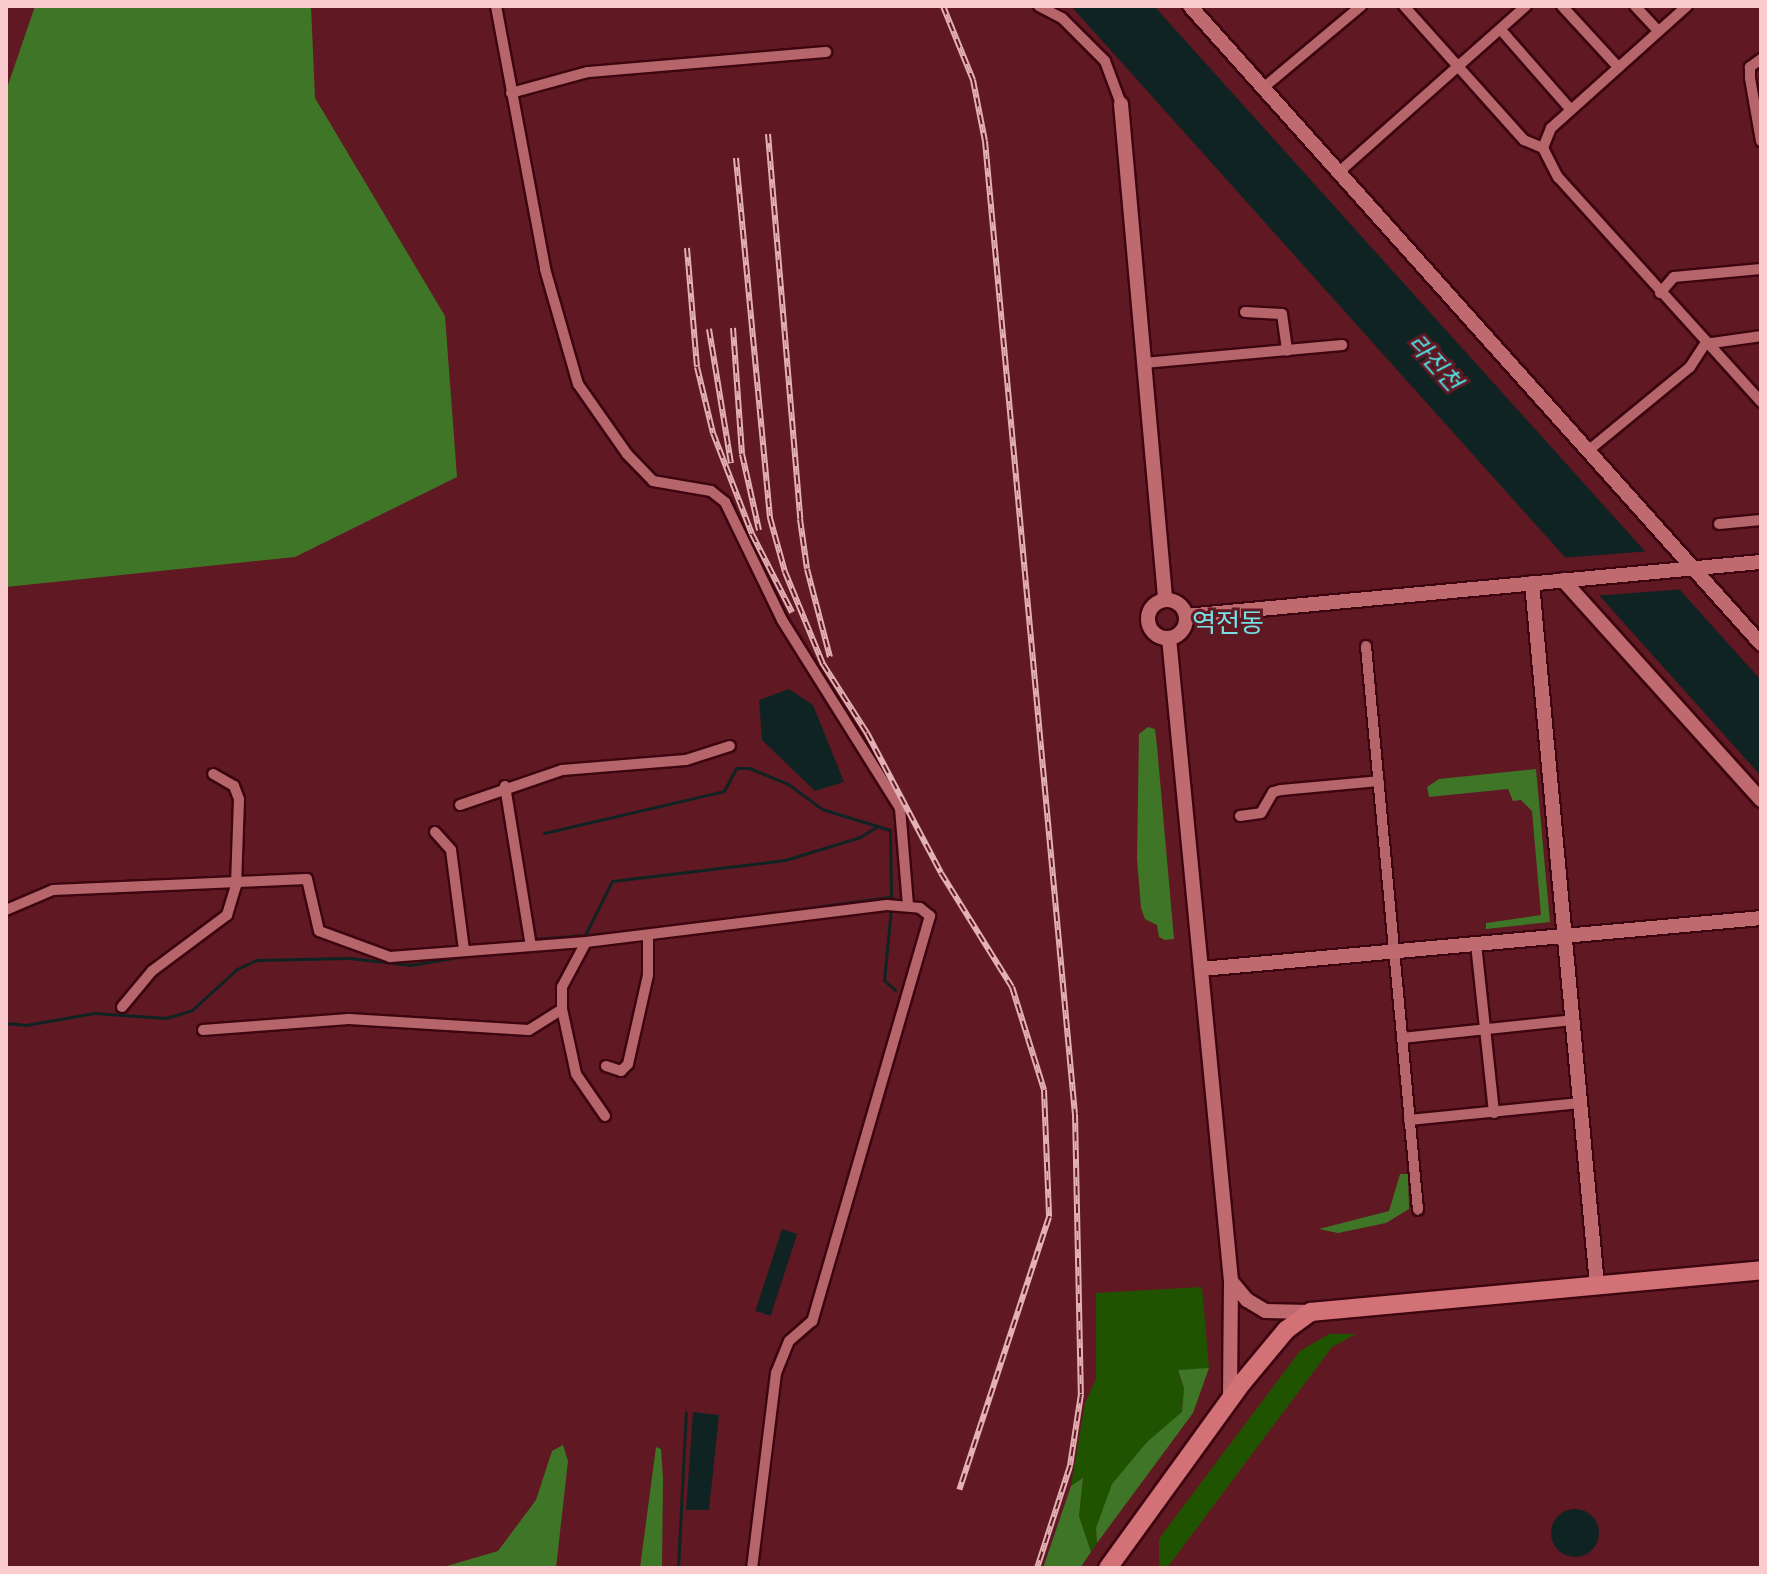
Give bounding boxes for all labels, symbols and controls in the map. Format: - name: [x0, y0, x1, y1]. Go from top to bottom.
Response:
- water label: 라진천: [1401, 329, 1467, 397]
- district label: 역전동: [1192, 608, 1264, 640]

